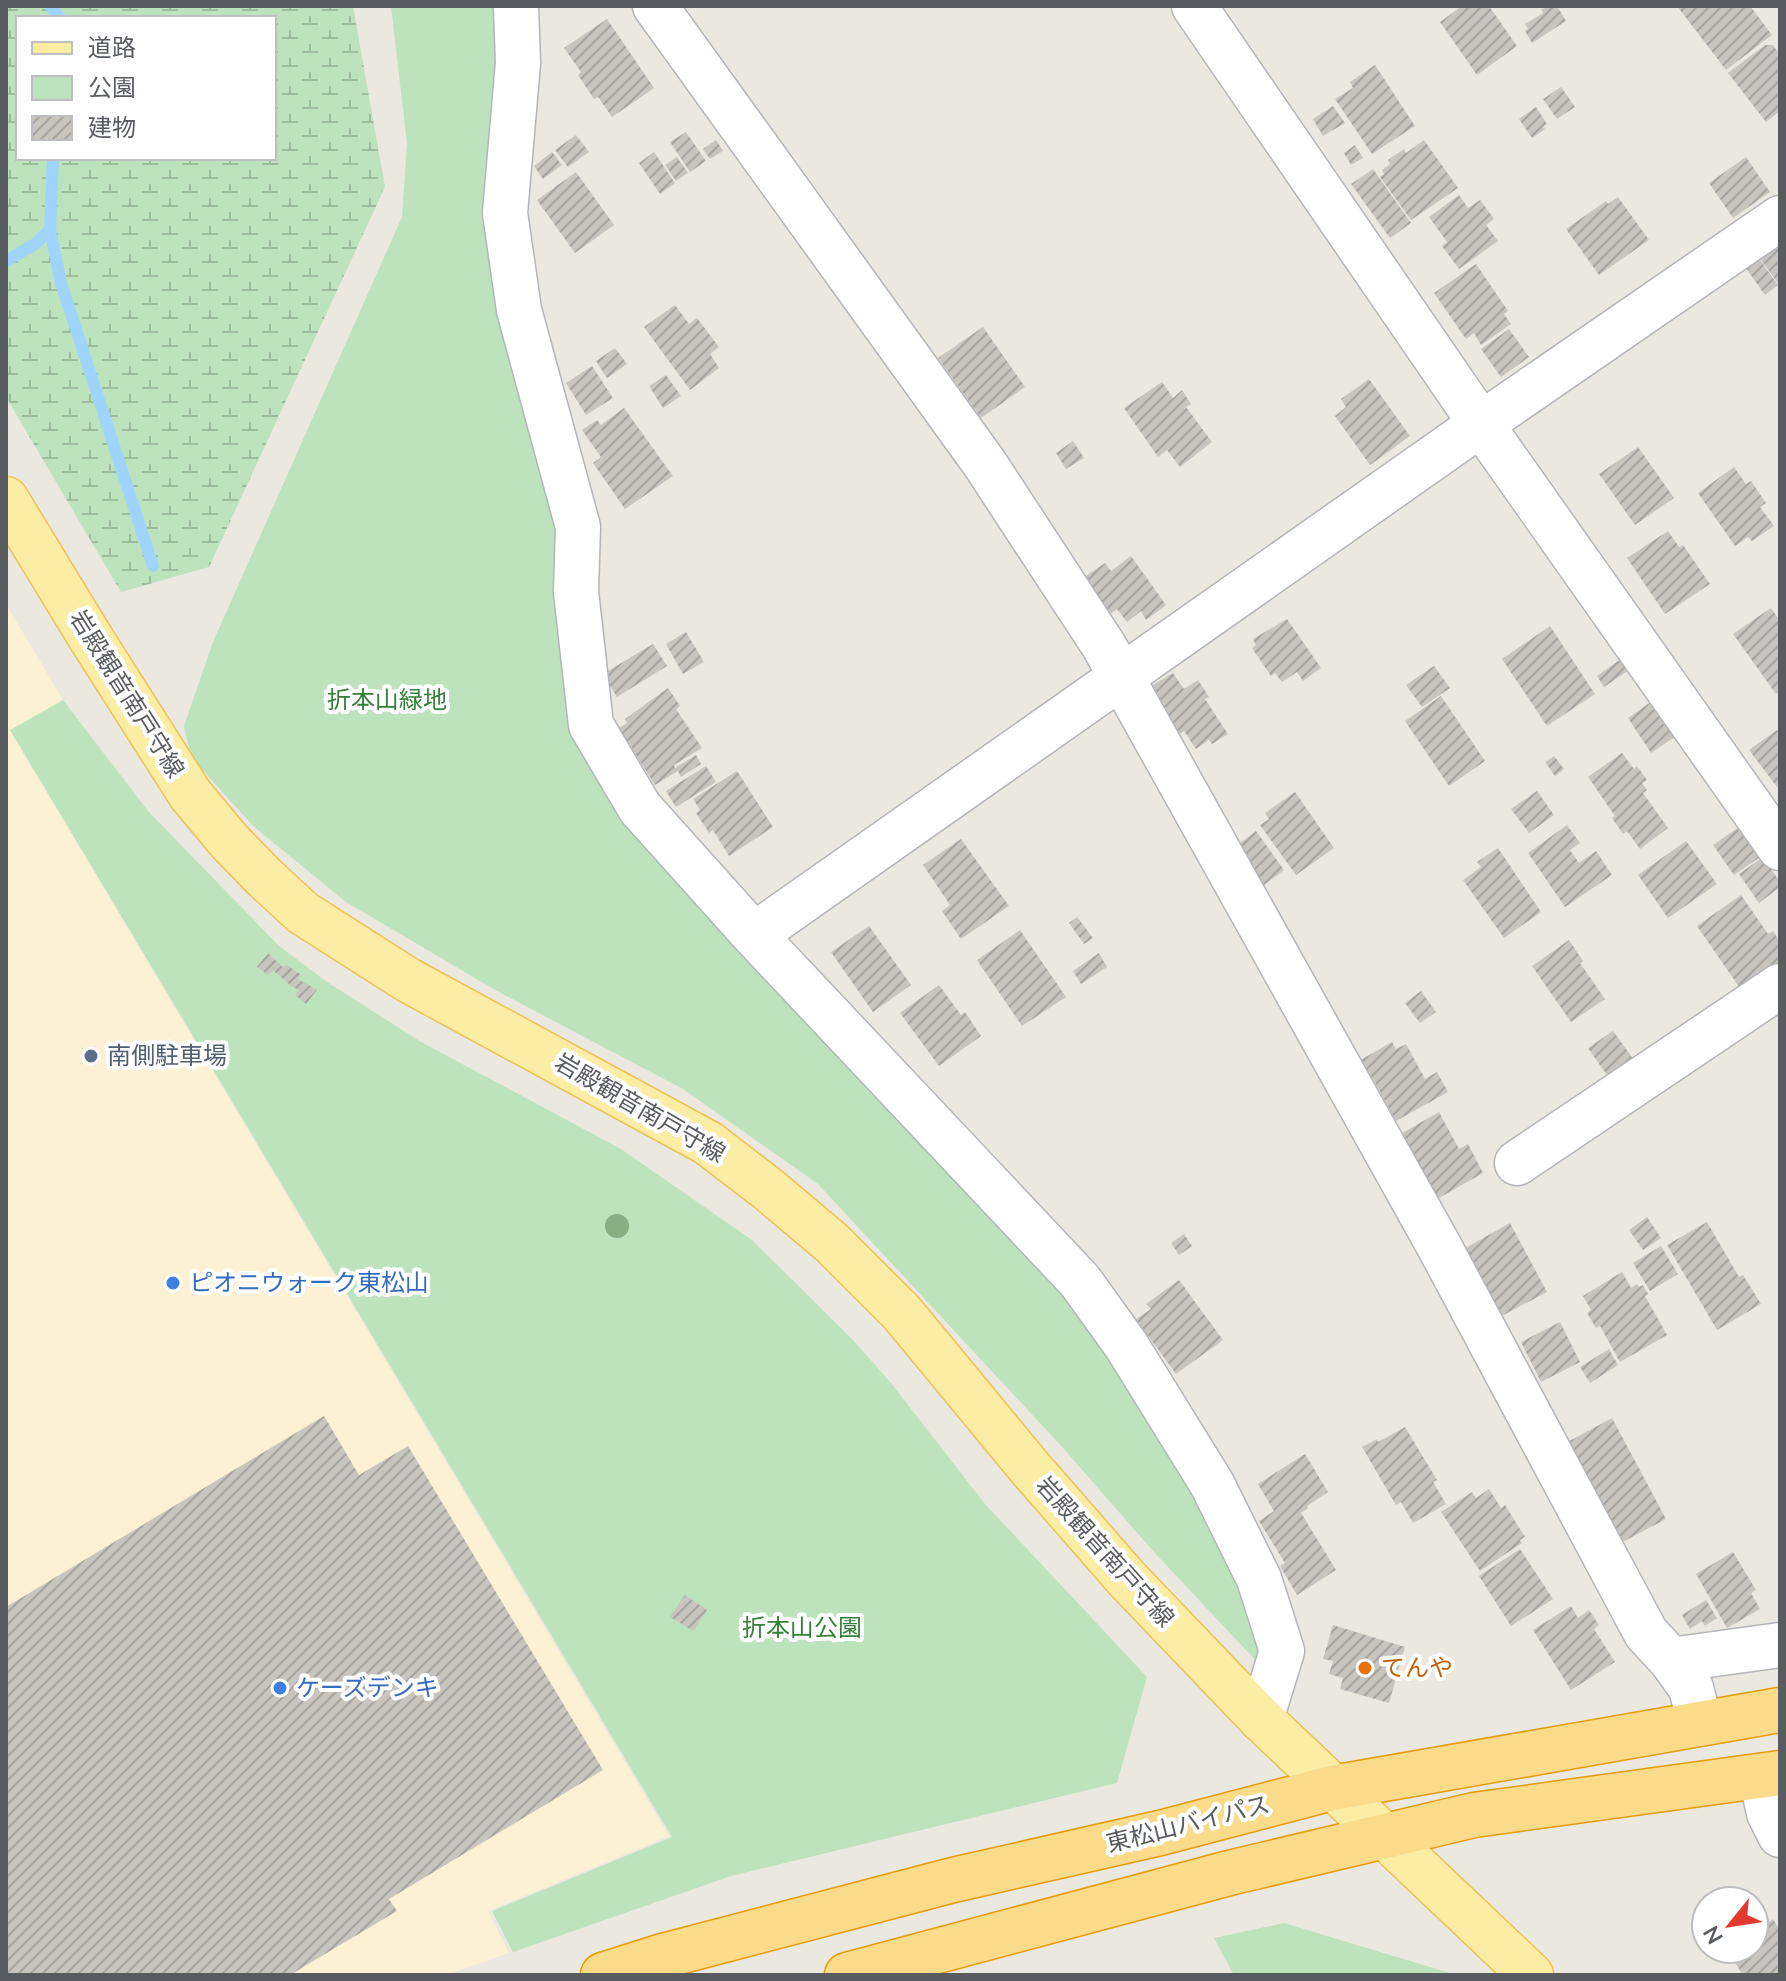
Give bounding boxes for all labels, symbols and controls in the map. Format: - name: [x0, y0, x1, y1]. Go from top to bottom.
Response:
- legend: [16, 16, 276, 160]
- text: 道路: [88, 32, 136, 64]
- text: 公園: [88, 72, 136, 104]
- text: 建物: [88, 112, 136, 144]
- street label: 岩殿観音南戸守線: [63, 604, 191, 784]
- park label: 折本山緑地: [327, 684, 447, 716]
- place label: 南側駐車場: [107, 1040, 227, 1072]
- street label: 岩殿観音南戸守線: [549, 1046, 731, 1170]
- marker: 南側駐車場: [82, 1047, 100, 1065]
- place label: ピオニウォーク東松山: [189, 1267, 429, 1299]
- marker: ピオニウォーク東松山: [164, 1274, 182, 1292]
- street label: 岩殿観音南戸守線: [1029, 1470, 1181, 1634]
- park label: 折本山公園: [742, 1612, 862, 1644]
- place label: てんや: [1381, 1652, 1453, 1684]
- marker: てんや: [1356, 1659, 1374, 1677]
- place label: ケーズデンキ: [296, 1672, 439, 1704]
- marker: ケーズデンキ: [271, 1679, 289, 1697]
- street label: 東松山バイパス: [1103, 1788, 1273, 1860]
- north arrow: [1690, 1885, 1770, 1965]
- text: N: [1696, 1920, 1731, 1949]

